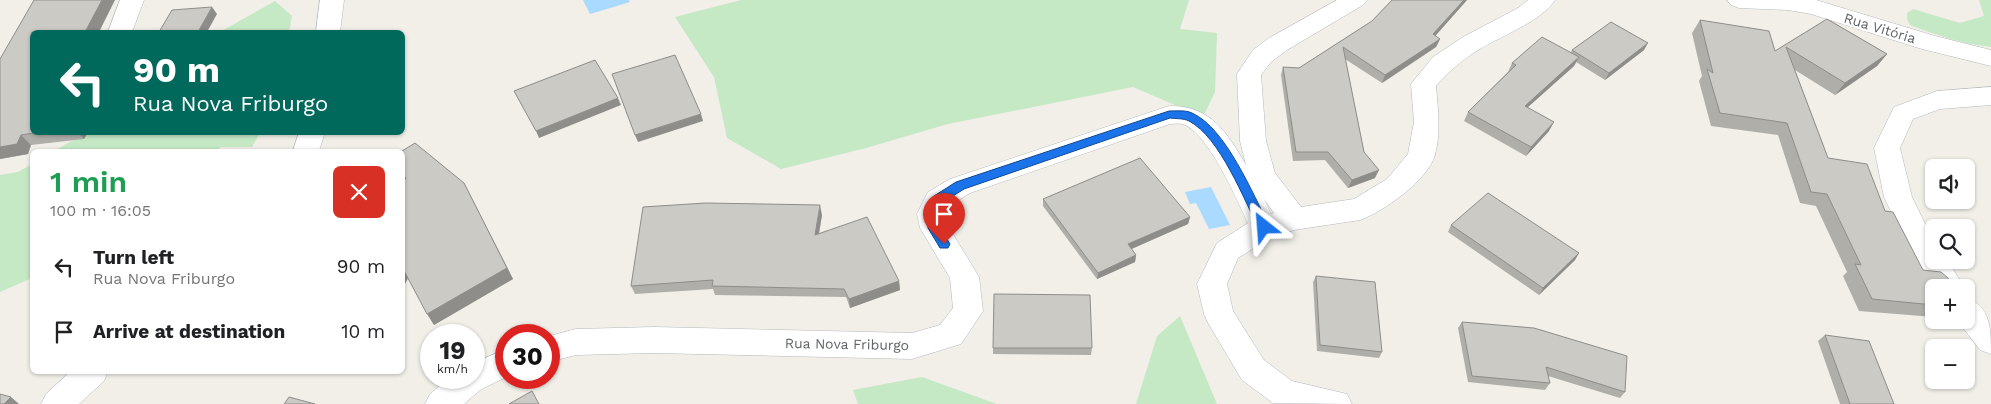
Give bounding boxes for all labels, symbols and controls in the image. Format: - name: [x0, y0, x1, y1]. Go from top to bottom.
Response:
- street label: Rua Vitória: [1842, 10, 1918, 47]
- text: 90 m: [133, 49, 220, 91]
- icon: left: [50, 50, 115, 115]
- text: Rua Nova Friburgo: [133, 91, 328, 116]
- map controls: [1925, 159, 1975, 389]
- button: sound: [1925, 159, 1975, 209]
- text: 1 min: [50, 164, 127, 199]
- button: close: [333, 166, 385, 218]
- pin: [923, 193, 965, 244]
- icon: arrive: [930, 200, 958, 228]
- position arrow: [1237, 200, 1289, 252]
- text: 100 m · 16:05: [50, 201, 151, 220]
- button: search: [1925, 219, 1975, 269]
- text: Turn left: [93, 246, 174, 269]
- icon: left: [50, 253, 78, 281]
- text: 90 m: [337, 255, 385, 278]
- text: Rua Nova Friburgo: [93, 269, 235, 288]
- button: +: [1925, 279, 1975, 329]
- icon: arrive: [50, 318, 78, 346]
- text: Arrive at destination: [93, 320, 285, 343]
- text: 10 m: [341, 320, 385, 343]
- speed limit sign: 30: [495, 324, 560, 389]
- street label: Rua Nova Friburgo: [785, 335, 909, 353]
- text: 19: [439, 336, 466, 365]
- button: −: [1925, 339, 1975, 389]
- text: km/h: [437, 362, 468, 376]

